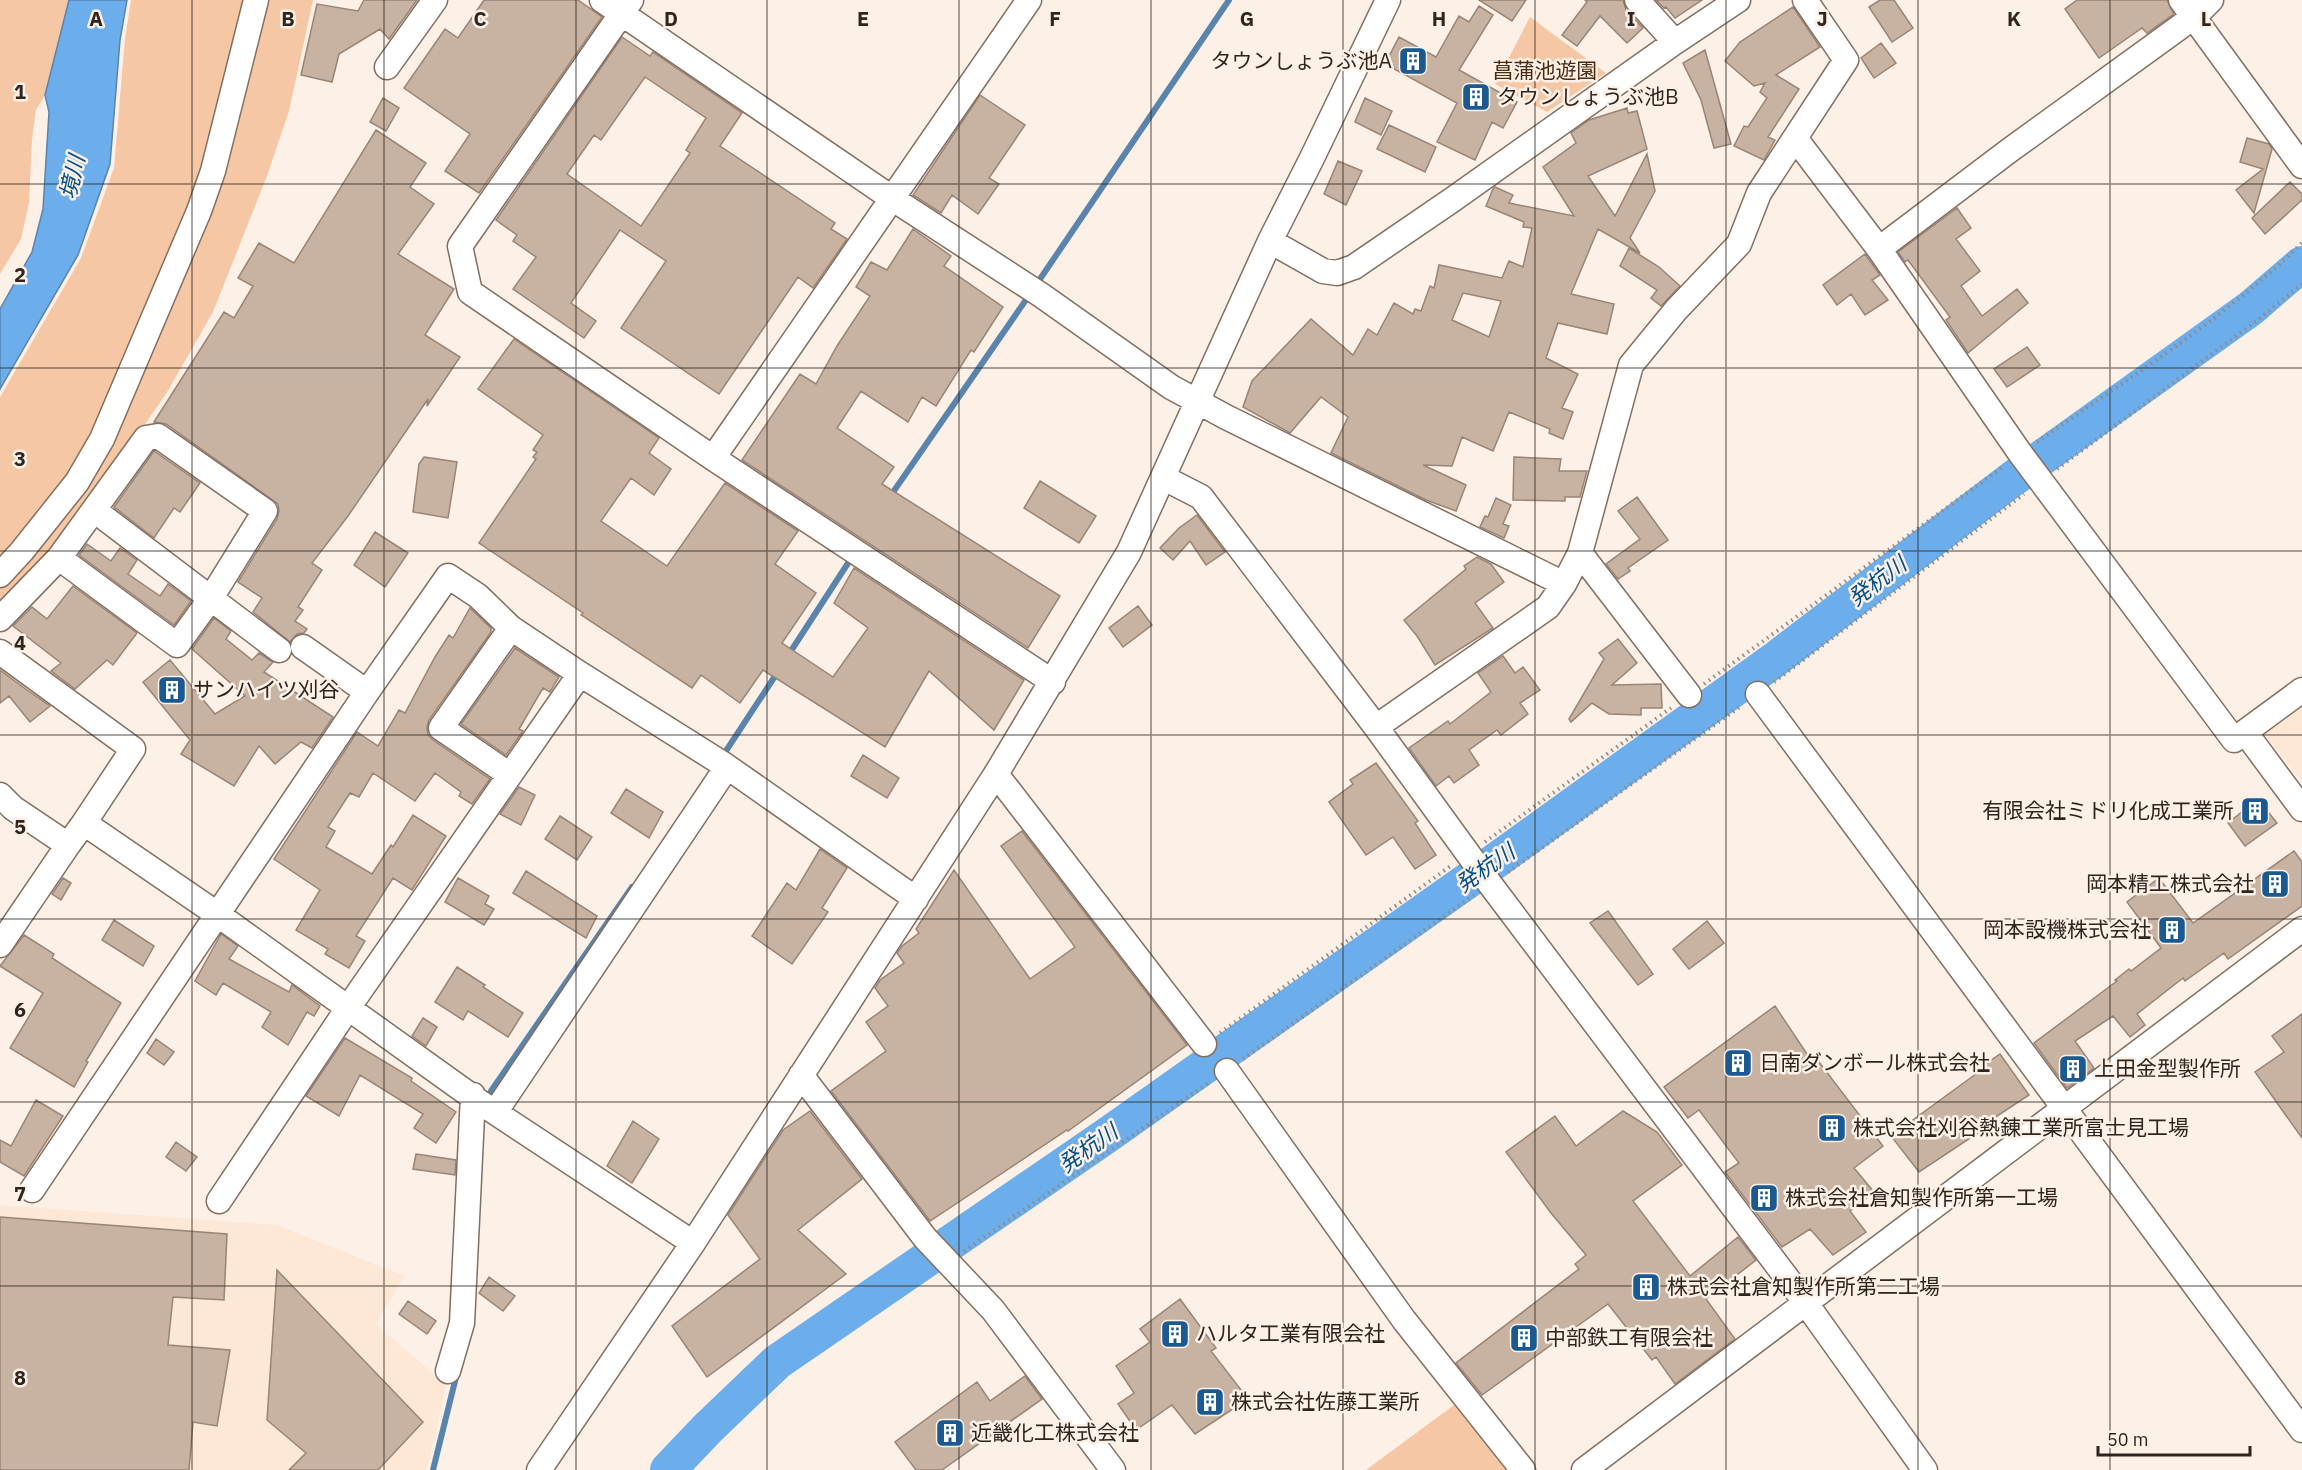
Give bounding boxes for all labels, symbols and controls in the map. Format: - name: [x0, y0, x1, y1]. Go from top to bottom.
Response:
- text: A: [89, 5, 103, 32]
- text: B: [281, 5, 295, 32]
- text: C: [473, 5, 487, 32]
- text: D: [664, 5, 678, 32]
- text: E: [857, 5, 869, 32]
- text: F: [1049, 5, 1061, 32]
- text: G: [1240, 5, 1254, 32]
- text: H: [1432, 5, 1446, 32]
- text: I: [1627, 5, 1635, 32]
- text: J: [1816, 5, 1828, 32]
- text: K: [2007, 5, 2021, 32]
- text: L: [2201, 5, 2211, 32]
- building icon: タウンしょうぶ池A: [1397, 45, 1429, 77]
- place label: タウンしょうぶ池A: [1211, 46, 1392, 74]
- park label: 菖蒲池遊園: [1493, 56, 1598, 84]
- text: 1: [14, 78, 26, 105]
- building icon: タウンしょうぶ池B: [1460, 81, 1492, 113]
- place label: タウンしょうぶ池B: [1497, 82, 1679, 110]
- water label: 境川: [52, 150, 91, 202]
- text: 2: [14, 261, 26, 288]
- text: 3: [14, 445, 26, 472]
- water label: 発杭川: [1842, 548, 1913, 612]
- text: 4: [14, 629, 26, 656]
- building icon: サンハイツ刈谷: [156, 674, 188, 706]
- place label: サンハイツ刈谷: [193, 675, 340, 703]
- building icon: 有限会社ミドリ化成工業所: [2239, 795, 2271, 827]
- place label: 有限会社ミドリ化成工業所: [1982, 796, 2234, 824]
- text: 5: [14, 813, 26, 840]
- water label: 発杭川: [1449, 836, 1522, 898]
- building icon: 岡本精工株式会社: [2259, 868, 2291, 900]
- place label: 岡本精工株式会社: [2086, 869, 2254, 897]
- building icon: 岡本設機株式会社: [2156, 914, 2188, 946]
- place label: 岡本設機株式会社: [1983, 915, 2151, 943]
- text: 6: [14, 996, 26, 1023]
- building icon: 日南ダンボール株式会社: [1722, 1047, 1754, 1079]
- place label: 日南ダンボール株式会社: [1759, 1048, 1990, 1076]
- building icon: 上田金型製作所: [2057, 1053, 2089, 1085]
- place label: 上田金型製作所: [2094, 1054, 2241, 1082]
- building icon: 株式会社刈谷熱錬工業所富士見工場: [1816, 1112, 1848, 1144]
- place label: 株式会社刈谷熱錬工業所富士見工場: [1853, 1113, 2189, 1141]
- water label: 発杭川: [1052, 1116, 1125, 1178]
- text: 7: [14, 1180, 26, 1207]
- building icon: 株式会社倉知製作所第一工場: [1748, 1182, 1780, 1214]
- place label: 株式会社倉知製作所第一工場: [1785, 1183, 2058, 1211]
- building icon: 株式会社倉知製作所第二工場: [1630, 1271, 1662, 1303]
- place label: 株式会社倉知製作所第二工場: [1667, 1272, 1940, 1300]
- building icon: ハルタ工業有限会社: [1159, 1318, 1191, 1350]
- place label: ハルタ工業有限会社: [1196, 1319, 1385, 1347]
- building icon: 中部鉄工有限会社: [1508, 1322, 1540, 1354]
- place label: 中部鉄工有限会社: [1545, 1323, 1713, 1351]
- text: 8: [14, 1364, 26, 1391]
- building icon: 株式会社佐藤工業所: [1194, 1386, 1226, 1418]
- place label: 株式会社佐藤工業所: [1231, 1387, 1420, 1415]
- building icon: 近畿化工株式会社: [934, 1417, 966, 1449]
- place label: 近畿化工株式会社: [971, 1418, 1139, 1446]
- scale bar: [2098, 1419, 2250, 1457]
- text: 50 m: [2107, 1428, 2149, 1451]

